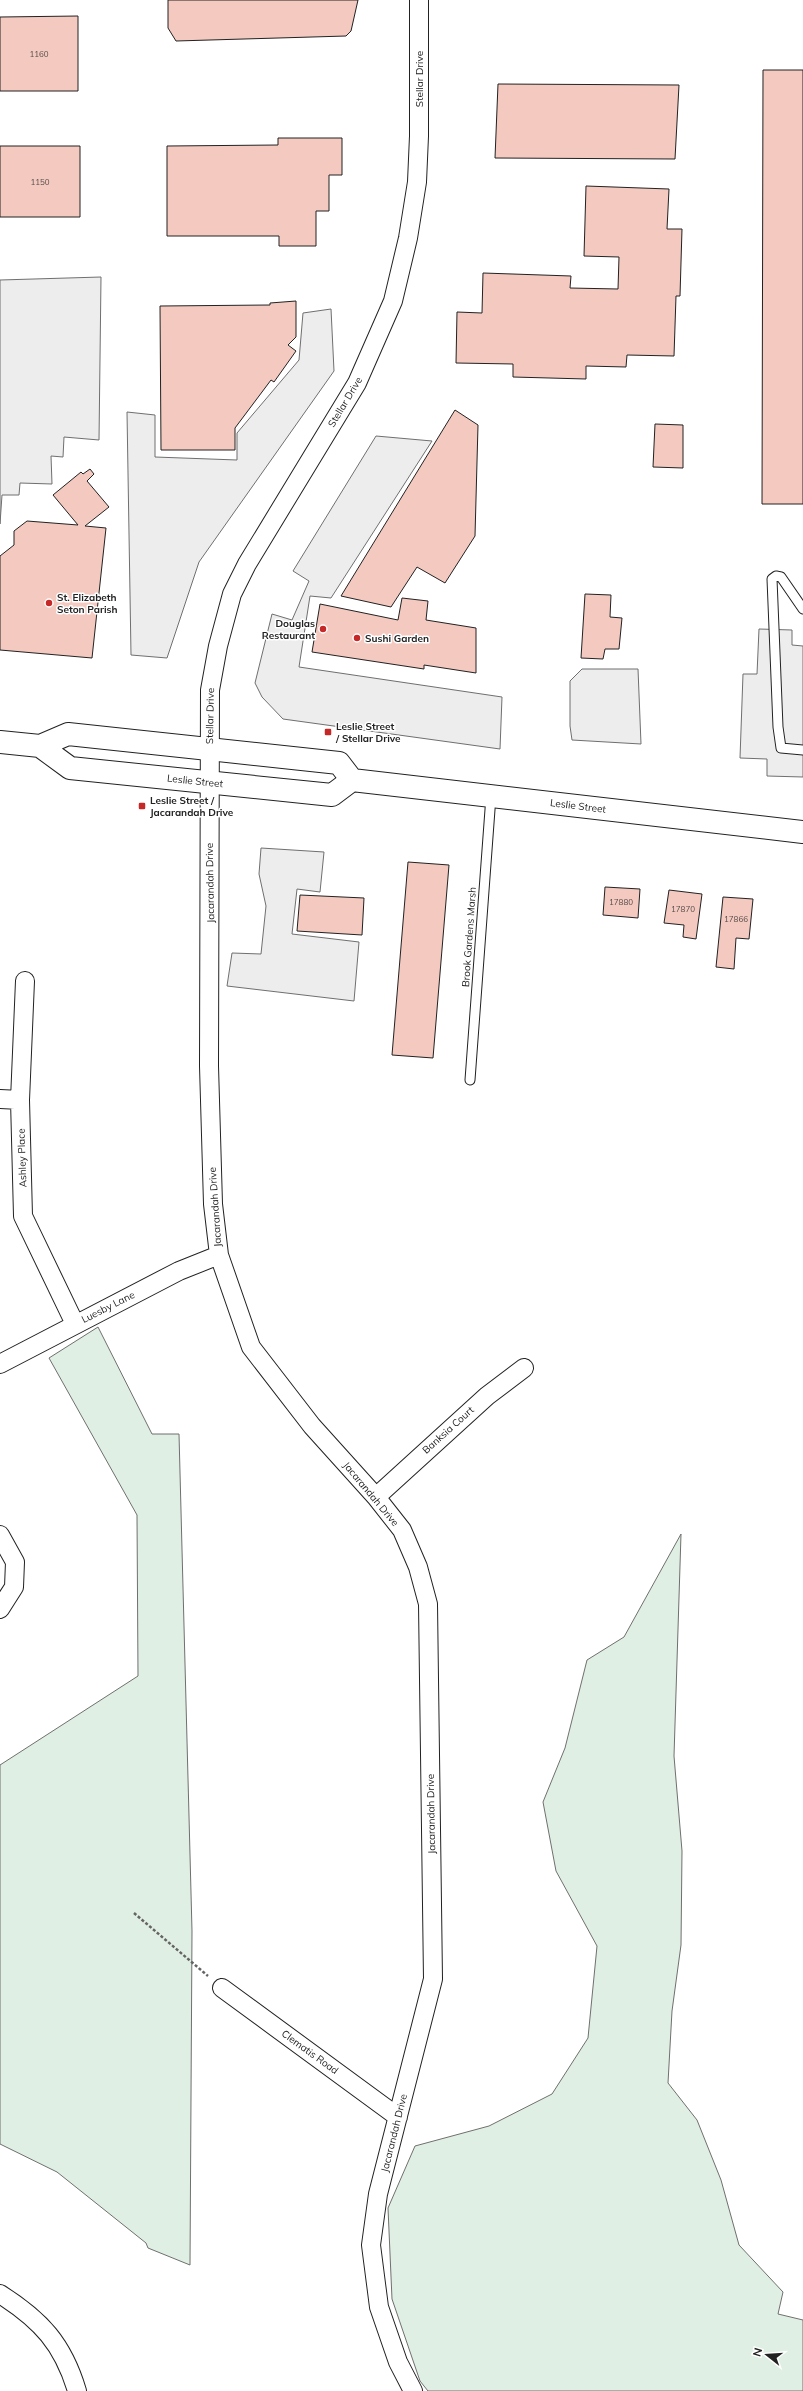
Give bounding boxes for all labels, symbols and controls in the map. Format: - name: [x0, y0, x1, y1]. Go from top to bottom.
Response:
- house number: 1160: [29, 49, 49, 59]
- street label: Stellar Drive: [413, 51, 426, 107]
- house number: 1150: [30, 177, 50, 187]
- street label: Stellar Drive: [325, 375, 365, 429]
- place label: St. Elizabeth Seton Parish: [57, 591, 118, 616]
- marker: St. Elizabeth Seton Parish: [44, 598, 54, 608]
- place label: Douglas Restaurant: [262, 617, 315, 642]
- marker: Douglas Restaurant: [318, 624, 328, 634]
- place label: Sushi Garden: [365, 632, 429, 645]
- marker: Sushi Garden: [352, 633, 362, 643]
- street label: Stellar Drive: [203, 688, 217, 744]
- place label: Leslie Street / Stellar Drive: [335, 720, 401, 745]
- marker: Leslie Street / Stellar Drive: [323, 727, 333, 737]
- street label: Leslie Street: [166, 772, 224, 790]
- place label: Leslie Street / Jacarandah Drive: [150, 794, 234, 819]
- street label: Leslie Street: [549, 796, 607, 816]
- marker: Leslie Street / Jacarandah Drive: [137, 801, 147, 811]
- street label: Jacarandah Drive: [203, 843, 217, 923]
- street label: Brook Gardens Marsh: [459, 886, 479, 987]
- house number: 17880: [609, 897, 633, 907]
- house number: 17870: [671, 904, 695, 914]
- house number: 17866: [724, 914, 748, 924]
- street label: Ashley Place: [14, 1128, 30, 1188]
- street label: Jacarandah Drive: [206, 1167, 224, 1247]
- street label: Luesby Lane: [79, 1288, 137, 1326]
- street label: Banksia Court: [419, 1403, 477, 1457]
- street label: Jacarandah Drive: [340, 1459, 402, 1529]
- street label: Jacarandah Drive: [424, 1774, 438, 1854]
- street label: Clematis Road: [279, 2027, 341, 2077]
- street label: Jacarandah Drive: [378, 2092, 410, 2174]
- north arrow: [747, 2335, 787, 2375]
- text: N: [750, 2346, 765, 2358]

